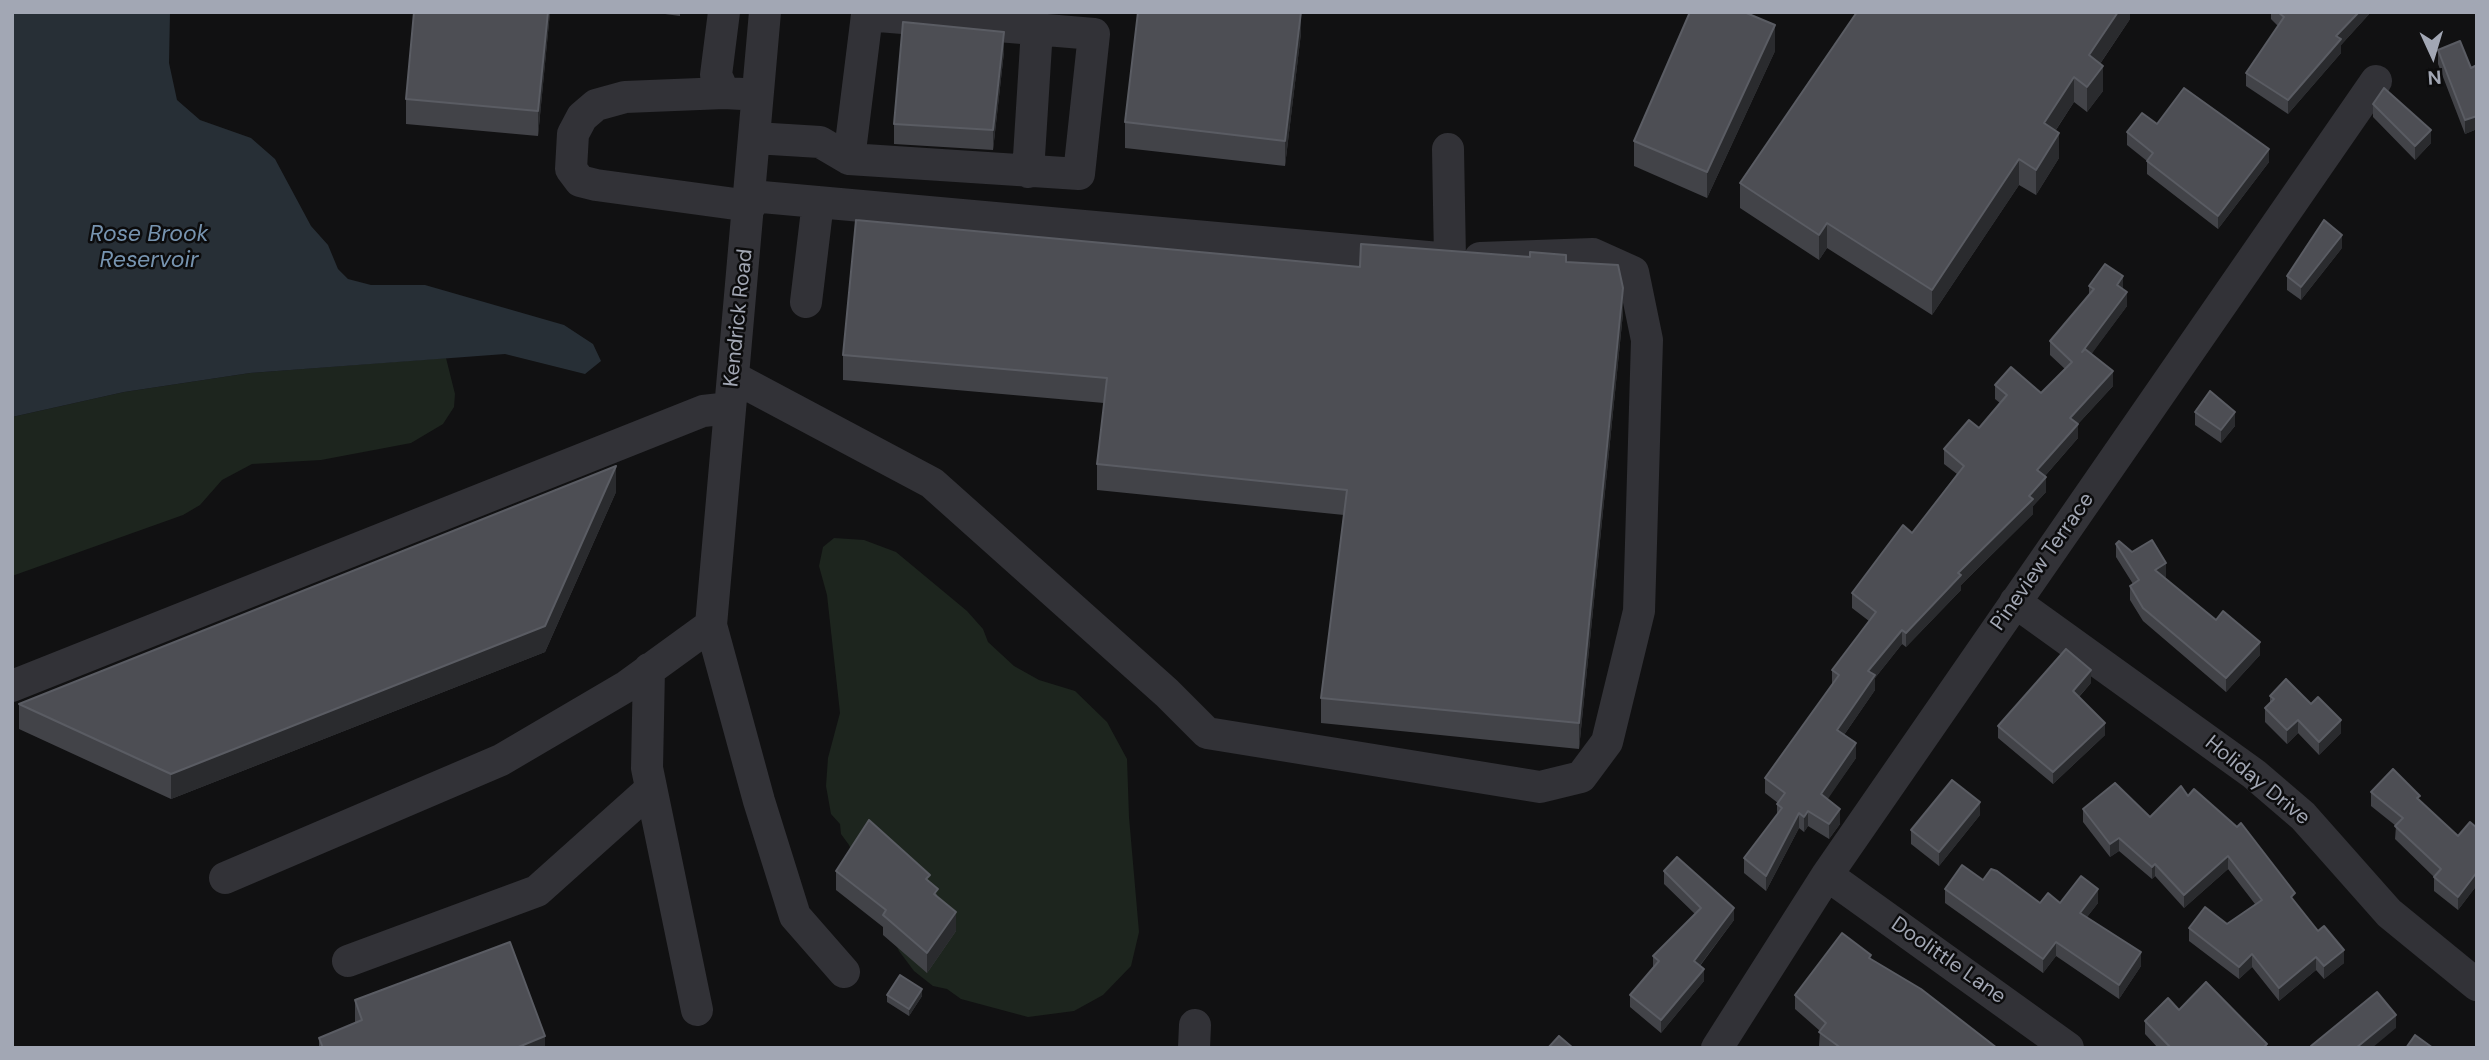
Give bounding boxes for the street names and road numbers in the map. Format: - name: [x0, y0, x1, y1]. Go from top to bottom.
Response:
- street label: Kendrick Road: [719, 248, 759, 388]
- street label: Pineview Terrace: [1986, 488, 2100, 636]
- street label: Holiday Drive: [2199, 731, 2315, 831]
- street label: Doolittle Lane: [1886, 912, 2010, 1010]

